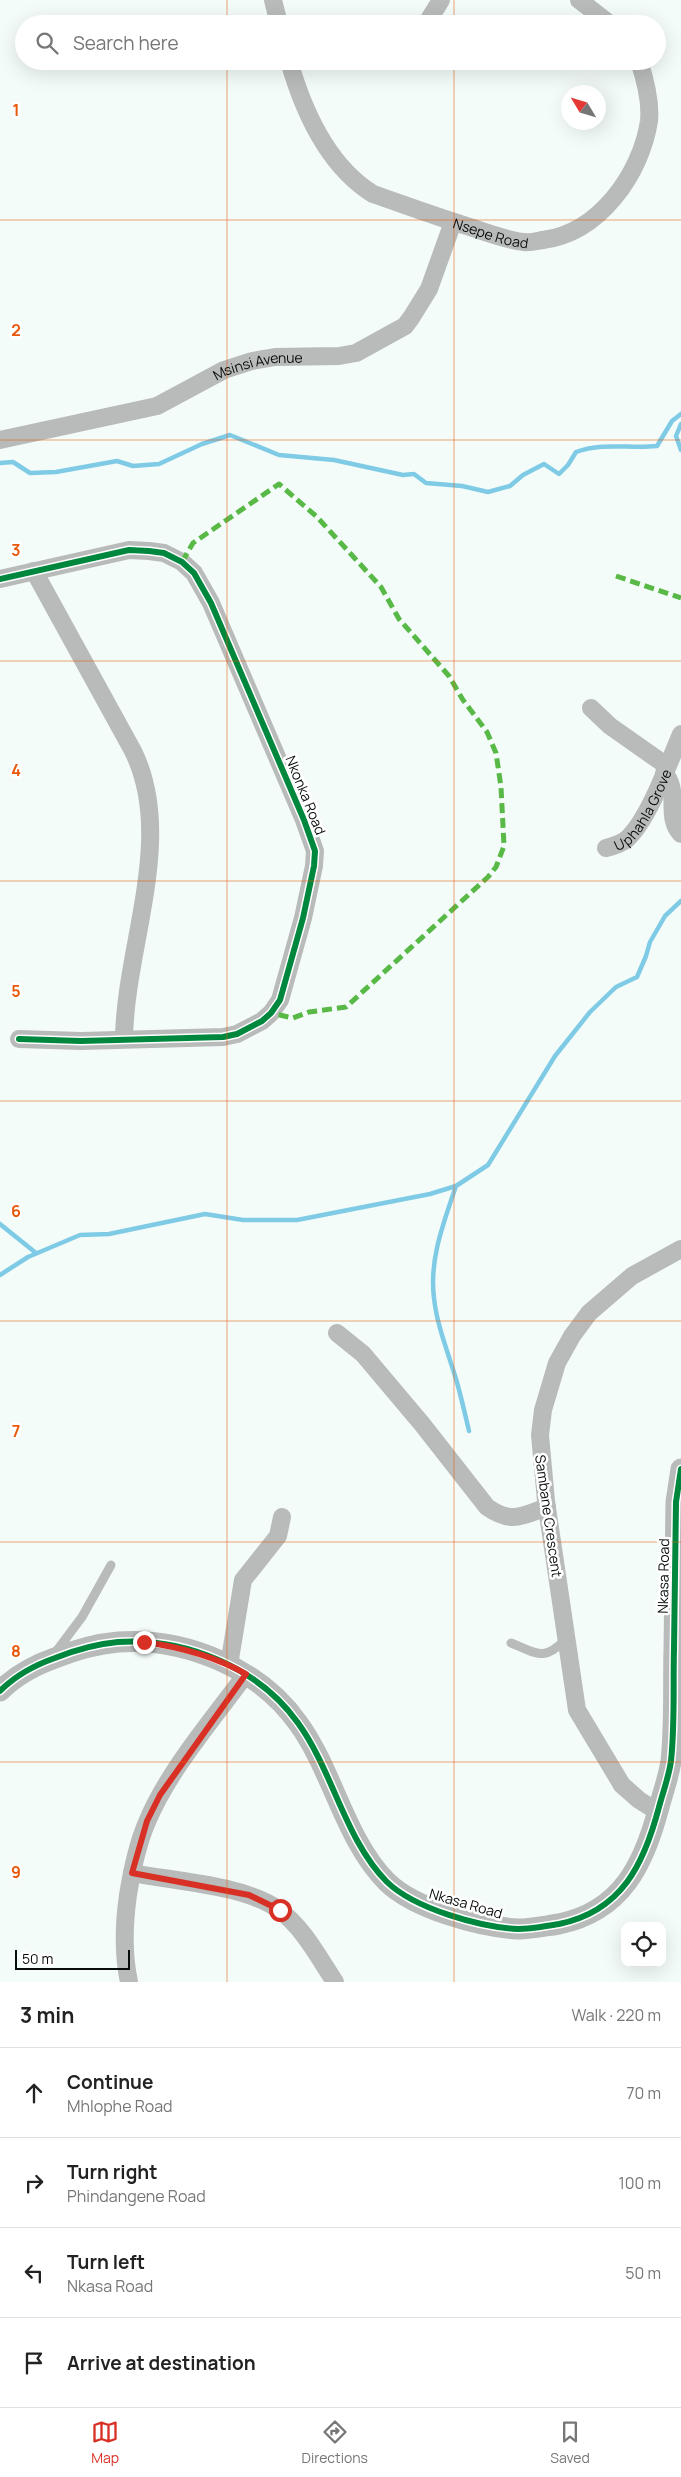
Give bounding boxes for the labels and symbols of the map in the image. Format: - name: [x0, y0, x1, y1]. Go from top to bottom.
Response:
- north arrow: [561, 85, 606, 130]
- text: 1: [12, 99, 20, 121]
- street label: Nsepe Road: [451, 213, 530, 252]
- text: 2: [11, 319, 21, 341]
- street label: Msinsi Avenue: [209, 347, 303, 384]
- text: 3: [11, 539, 21, 561]
- street label: Nkonka Road: [282, 753, 330, 837]
- text: 4: [11, 759, 21, 781]
- street label: Uphahla Grove: [611, 766, 675, 855]
- text: 5: [11, 980, 21, 1002]
- text: 6: [11, 1200, 21, 1222]
- text: 7: [12, 1420, 20, 1442]
- street label: Sambane Crescent: [531, 1454, 567, 1579]
- street label: Nkasa Road: [653, 1538, 673, 1614]
- route end: [133, 1631, 156, 1654]
- text: 8: [11, 1640, 21, 1662]
- text: 9: [11, 1861, 21, 1883]
- street label: Nkasa Road: [427, 1883, 505, 1923]
- route start: [269, 1899, 292, 1922]
- scale bar: [15, 1947, 130, 1970]

